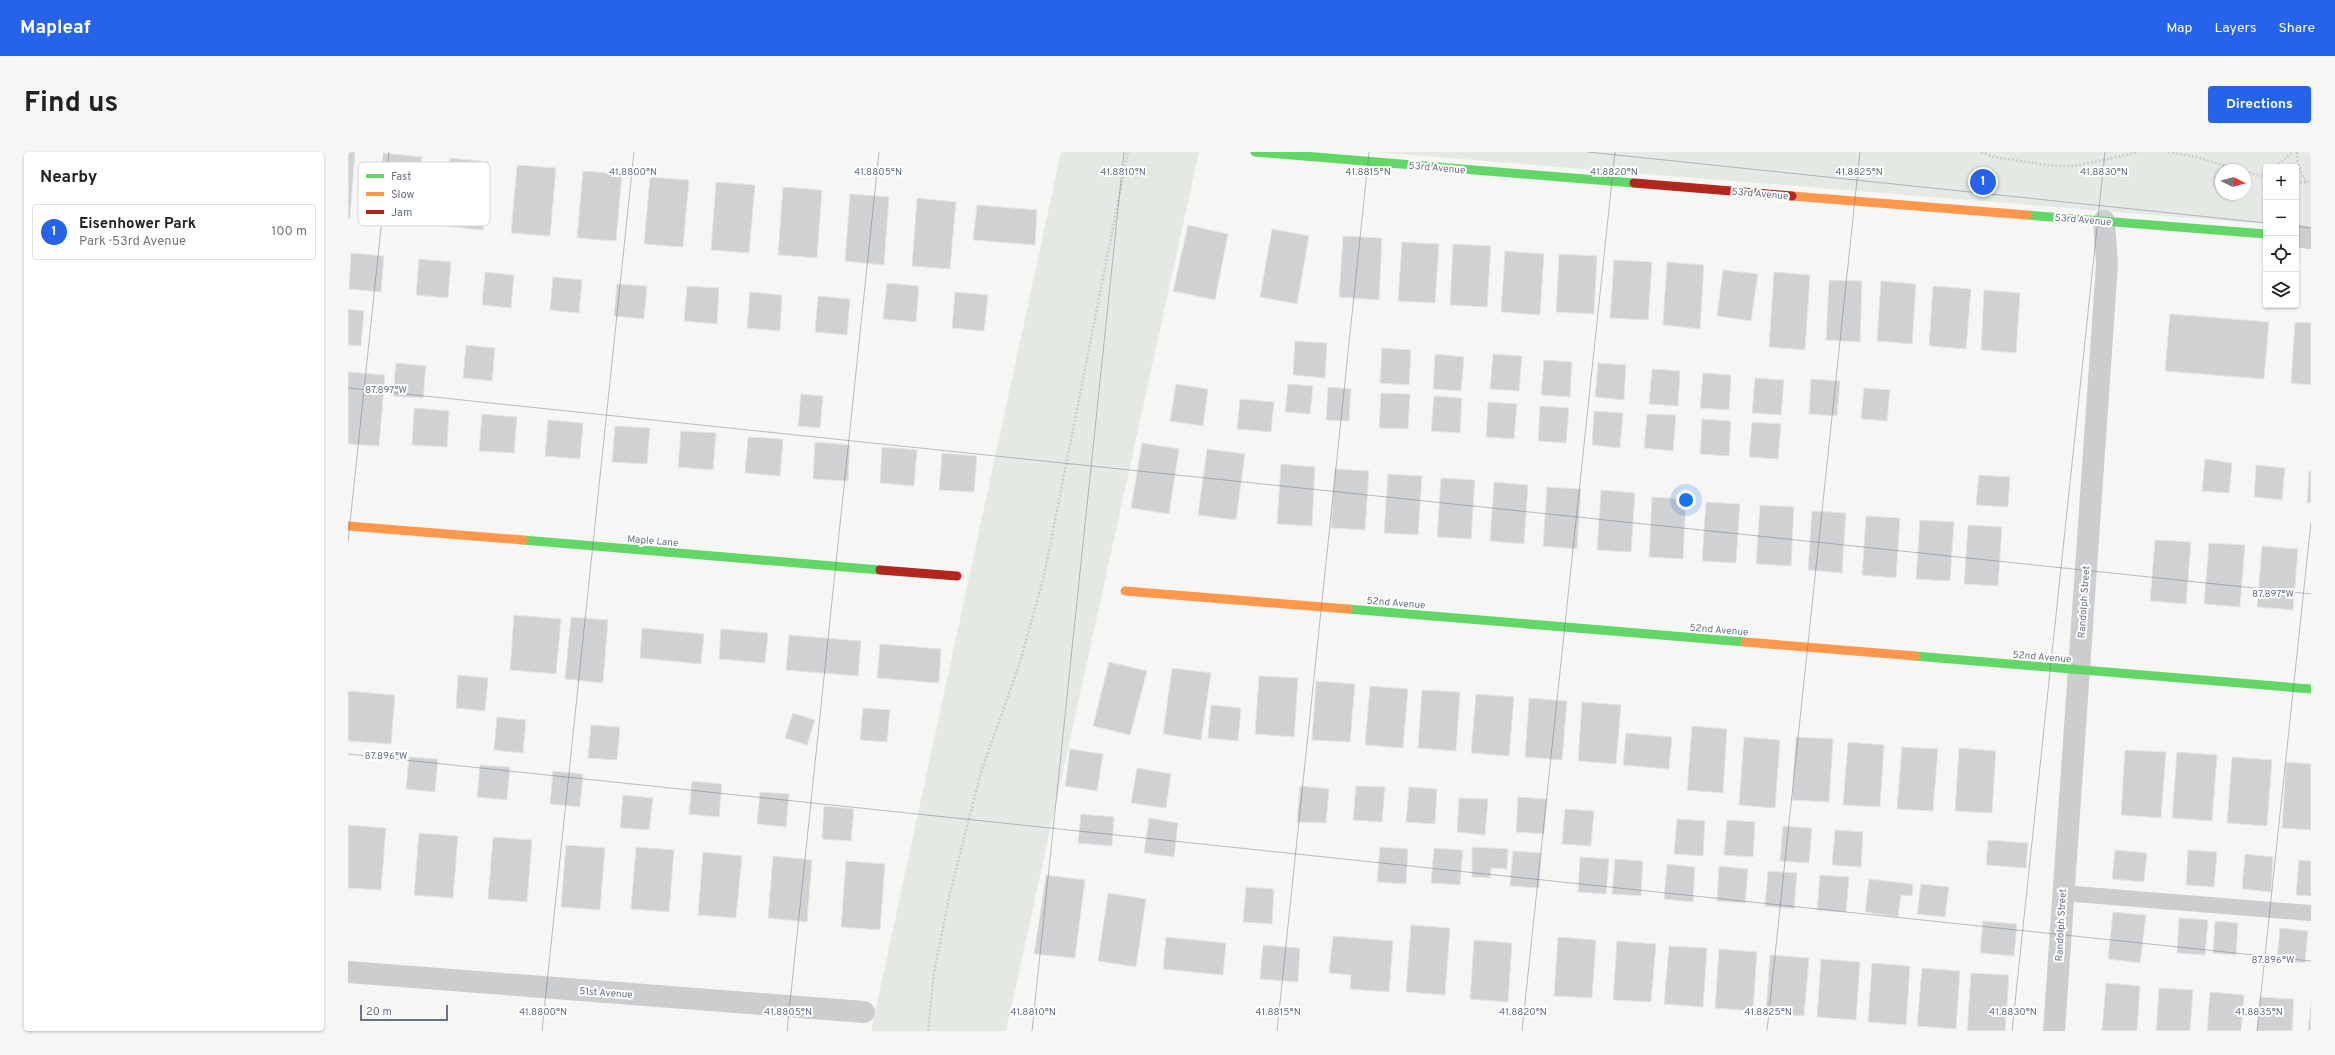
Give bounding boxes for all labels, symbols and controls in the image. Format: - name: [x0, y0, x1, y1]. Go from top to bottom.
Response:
- text: Mapleaf: [20, 16, 91, 40]
- text: Map: [2166, 20, 2192, 37]
- text: Layers: [2214, 20, 2256, 37]
- text: Share: [2278, 20, 2315, 37]
- text: Find us: [24, 86, 118, 122]
- button: Directions: [2208, 86, 2311, 123]
- street label: 53rd Avenue: [1408, 160, 1466, 177]
- legend: [358, 162, 490, 226]
- north arrow: [2215, 164, 2251, 200]
- map controls: [2263, 164, 2299, 308]
- button: +: [2263, 164, 2299, 200]
- text: 41.8800°N: [609, 166, 657, 179]
- text: 41.8805°N: [854, 166, 902, 179]
- text: 41.8810°N: [1100, 166, 1146, 179]
- text: 41.8815°N: [1345, 166, 1391, 179]
- text: 41.8820°N: [1590, 166, 1638, 179]
- text: 41.8825°N: [1835, 166, 1883, 179]
- text: 41.8830°N: [2080, 166, 2128, 179]
- text: Nearby: [40, 167, 97, 189]
- pin: 1: [1970, 167, 1996, 197]
- text: Fast: [391, 170, 411, 184]
- street label: 53rd Avenue: [1731, 186, 1789, 203]
- text: Slow: [391, 188, 414, 202]
- button: −: [2263, 200, 2299, 236]
- text: Jam: [391, 206, 412, 220]
- street label: 53rd Avenue: [2054, 212, 2112, 229]
- text: Eisenhower Park: [79, 215, 196, 234]
- text: 1: [51, 224, 57, 240]
- text: 100 m: [271, 224, 307, 240]
- text: Park · 53rd Avenue: [79, 234, 186, 250]
- button: locate: [2263, 236, 2299, 272]
- button: layers: [2263, 272, 2299, 308]
- text: 87.897°W: [365, 384, 407, 397]
- your location: [1676, 490, 1696, 510]
- street label: Maple Lane: [627, 533, 679, 550]
- street label: Randolph Street: [2075, 565, 2094, 639]
- text: 87.897°W: [2252, 588, 2294, 601]
- street label: 52nd Avenue: [1366, 594, 1426, 613]
- street label: 52nd Avenue: [1689, 621, 1749, 640]
- street label: 52nd Avenue: [2012, 648, 2072, 667]
- text: 87.896°W: [365, 750, 407, 763]
- street label: Randolph Street: [2053, 888, 2070, 962]
- text: 87.896°W: [2252, 954, 2294, 967]
- street label: 51st Avenue: [579, 985, 633, 1002]
- scale bar: [360, 1003, 448, 1022]
- text: 20 m: [366, 1005, 392, 1019]
- text: 41.8800°N: [519, 1006, 567, 1019]
- text: 41.8805°N: [764, 1006, 812, 1019]
- text: 41.8810°N: [1010, 1006, 1056, 1019]
- text: 41.8815°N: [1255, 1006, 1301, 1019]
- text: 41.8820°N: [1499, 1006, 1547, 1019]
- text: 41.8825°N: [1744, 1006, 1792, 1019]
- text: 41.8830°N: [1989, 1006, 2037, 1019]
- text: 41.8835°N: [2235, 1006, 2283, 1019]

